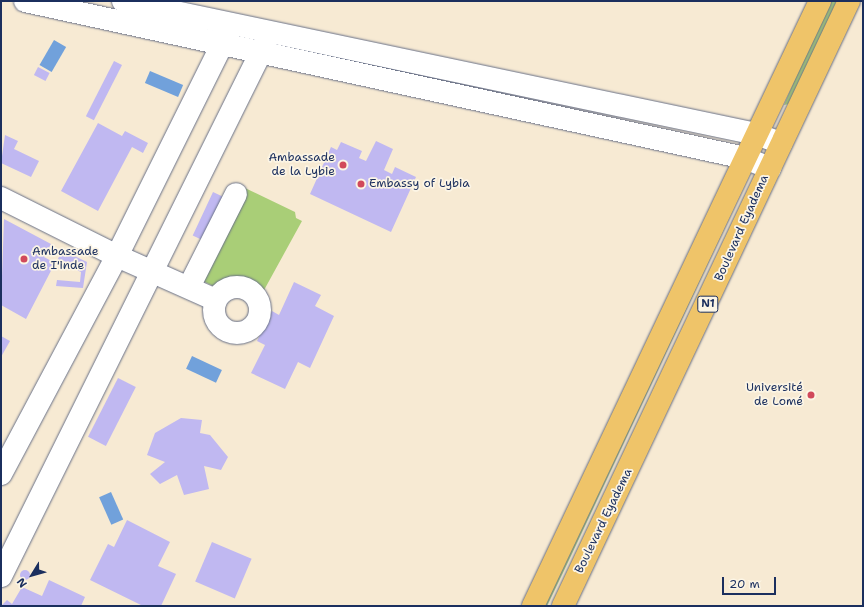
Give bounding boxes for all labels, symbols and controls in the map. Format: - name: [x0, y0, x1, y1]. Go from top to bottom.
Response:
- place label: Ambassade de la Lybie: [268, 151, 335, 179]
- marker: Ambassade de la Lybie: [338, 160, 348, 170]
- street label: Boulevard Eyadema: [712, 173, 772, 283]
- place label: Embassy of Lybia: [369, 177, 470, 191]
- marker: Embassy of Lybia: [356, 179, 366, 189]
- place label: Ambassade de I'inde: [32, 245, 99, 273]
- marker: Ambassade de I'inde: [19, 254, 29, 264]
- road number: N1: [697, 295, 719, 313]
- place label: Université de Lomé: [746, 381, 803, 409]
- marker: Université de Lomé: [806, 390, 816, 400]
- street label: Boulevard Eyadema: [572, 466, 636, 576]
- north arrow: [12, 555, 52, 595]
- scale bar: [724, 569, 778, 595]
- text: N: [13, 575, 31, 591]
- text: 20 m: [729, 576, 760, 592]

